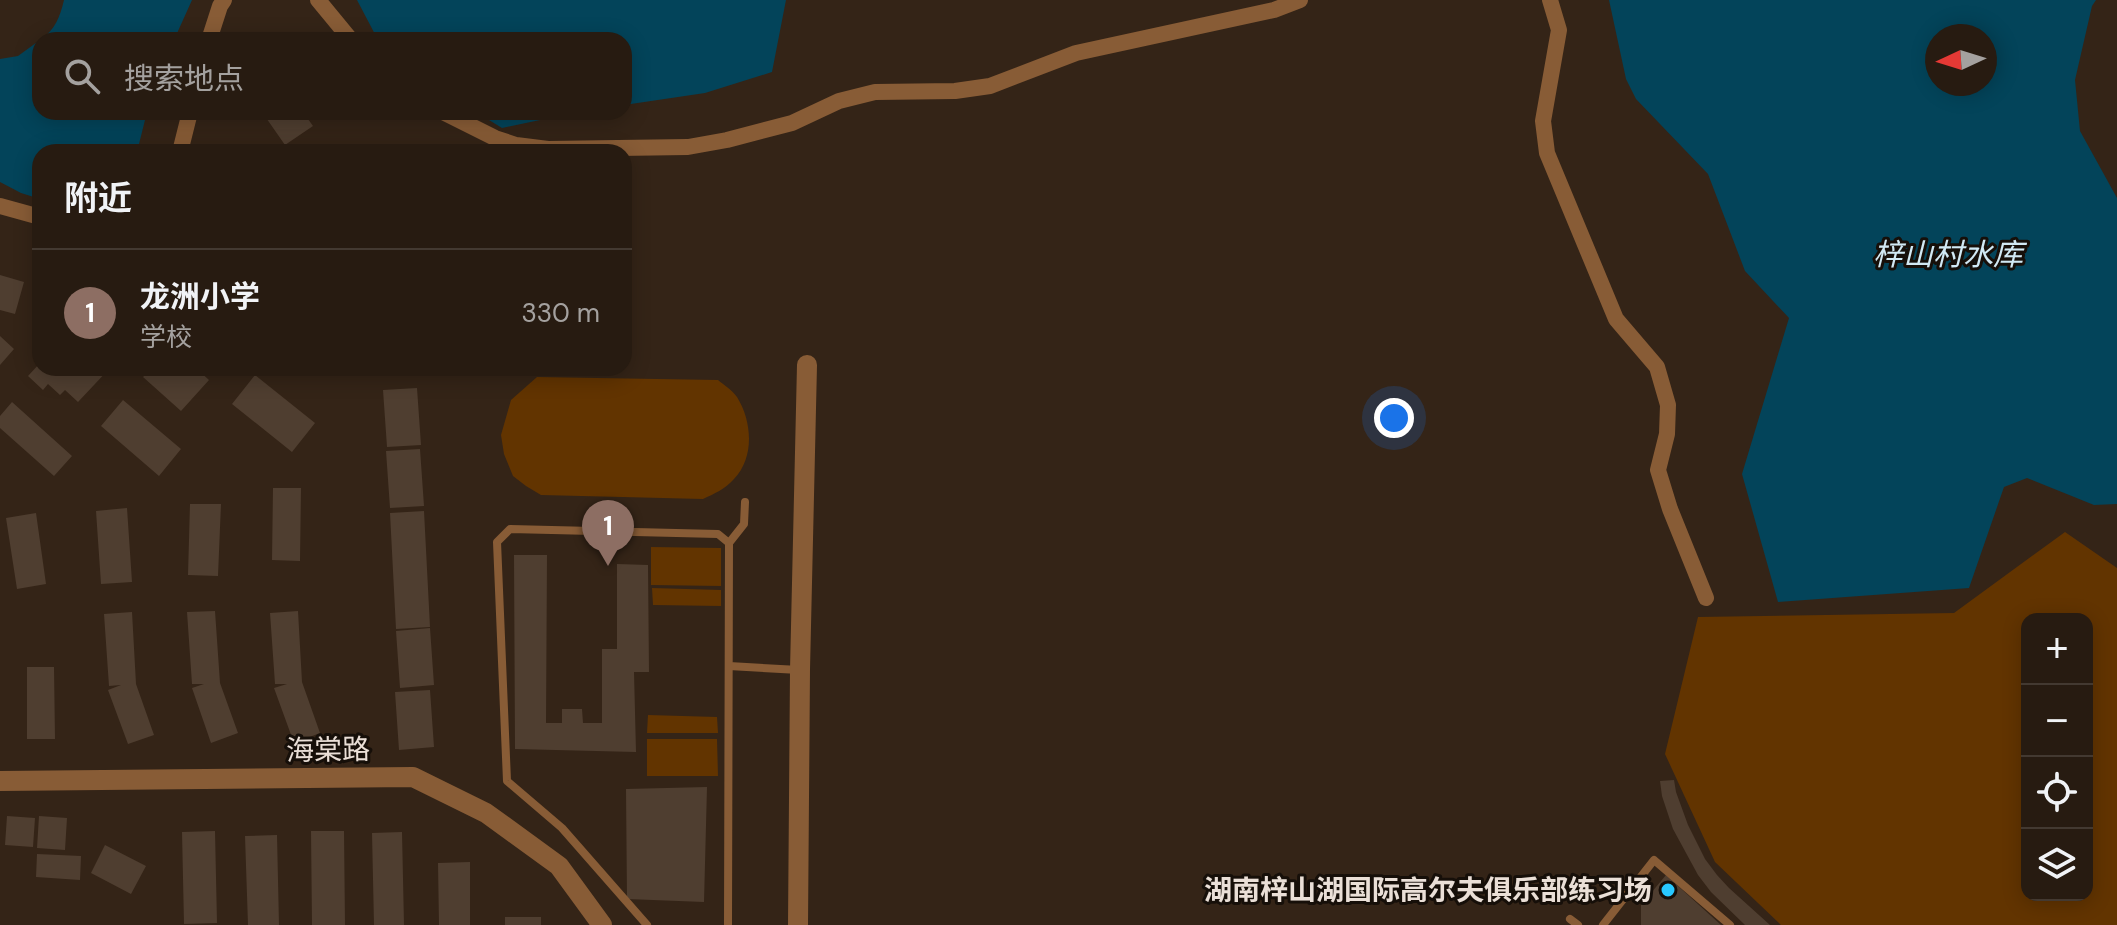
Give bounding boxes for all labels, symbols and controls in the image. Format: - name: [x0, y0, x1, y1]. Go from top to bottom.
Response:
- north arrow: [1925, 24, 1997, 96]
- search box: [32, 32, 632, 120]
- icon: search: [60, 54, 104, 98]
- text: 搜索地点: [124, 59, 244, 98]
- text: 附近: [64, 176, 132, 221]
- water label: 梓山村水库: [1873, 235, 2028, 274]
- text: 龙洲小学: [140, 277, 260, 316]
- text: 1: [85, 296, 95, 330]
- text: 330 m: [521, 296, 600, 330]
- text: 学校: [140, 320, 192, 354]
- your location: [1374, 398, 1414, 438]
- pin: 1: [582, 500, 634, 566]
- map controls: [2021, 613, 2093, 901]
- button: +: [2021, 613, 2093, 685]
- button: −: [2021, 685, 2093, 757]
- street label: 海棠路: [286, 731, 370, 769]
- button: locate: [2021, 757, 2093, 829]
- button: layers: [2021, 829, 2093, 901]
- place label: 湖南梓山湖国际高尔夫俱乐部练习场: [1204, 872, 1652, 909]
- marker: 湖南梓山湖国际高尔夫俱乐部练习场: [1659, 881, 1677, 899]

